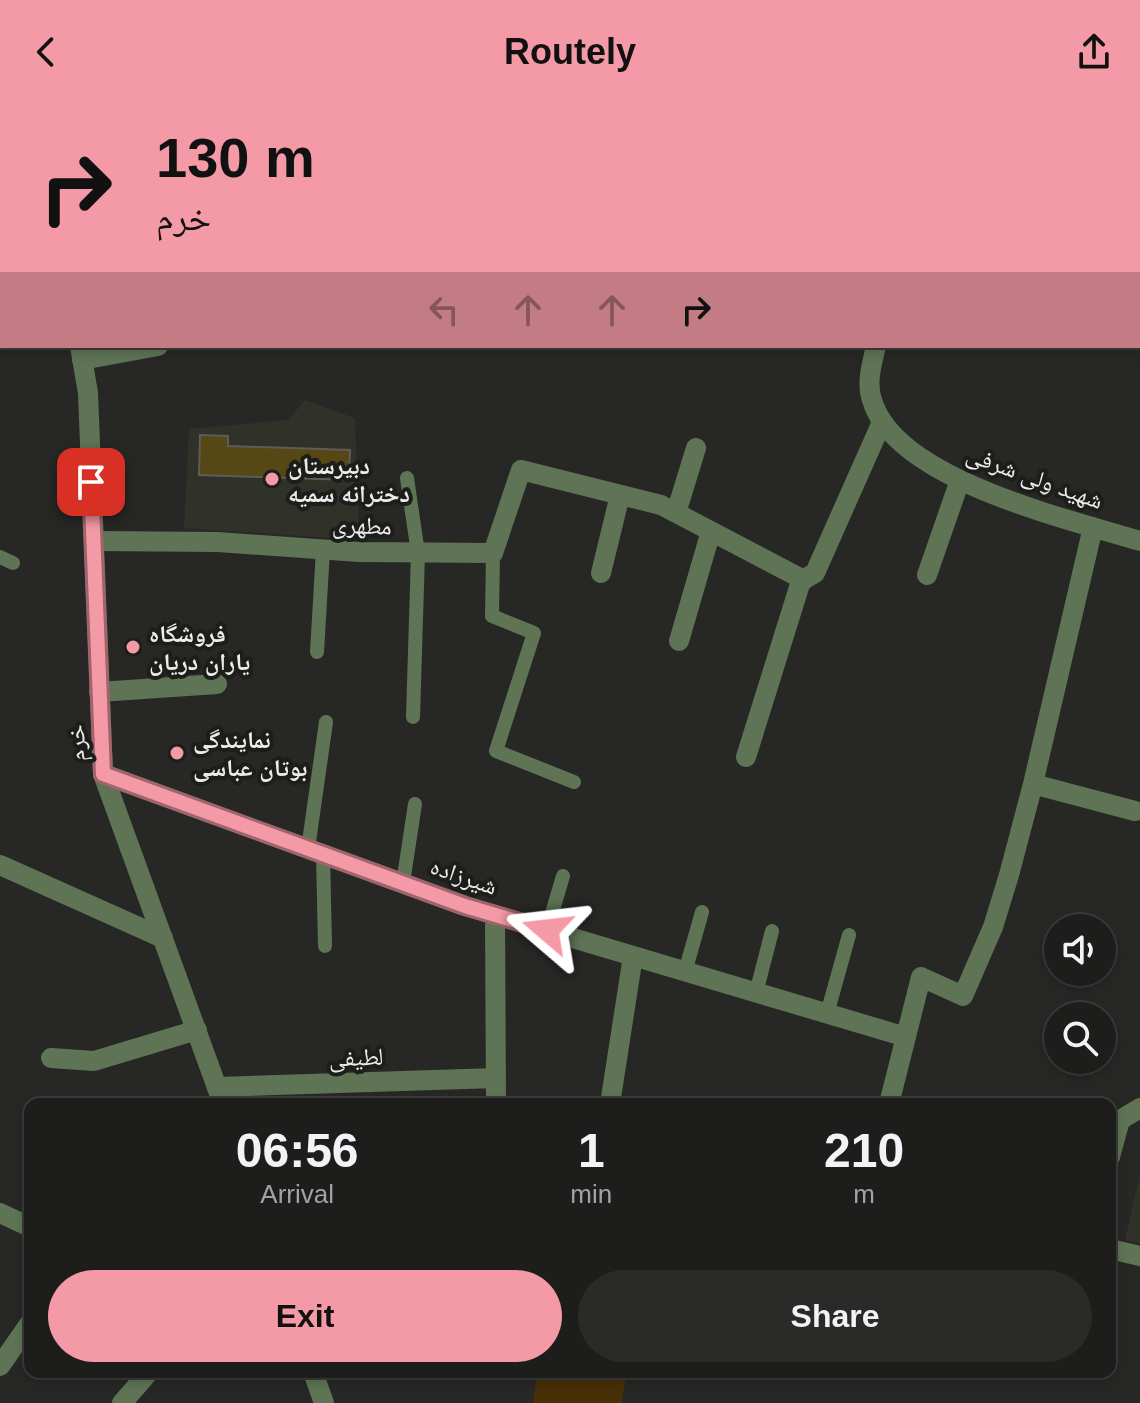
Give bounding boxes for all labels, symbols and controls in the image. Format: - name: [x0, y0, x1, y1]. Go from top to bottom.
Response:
- icon: back: [24, 30, 68, 74]
- icon: share: [1072, 30, 1116, 74]
- text: Routely: [504, 31, 636, 72]
- text: 130 m: [156, 126, 315, 189]
- icon: right: [24, 136, 128, 240]
- text: خرم: [156, 197, 211, 238]
- icon: left: [422, 288, 466, 332]
- icon: ahead: [506, 288, 550, 332]
- icon: ahead: [590, 288, 634, 332]
- icon: right: [674, 288, 718, 332]
- street label: شهید ولی شرفی: [963, 440, 1107, 515]
- pin: [57, 448, 125, 516]
- place label: دبیرستان دخترانه سمیه: [288, 452, 410, 507]
- icon: arrive: [69, 460, 113, 504]
- marker: دبیرستان دخترانه سمیه: [263, 470, 281, 488]
- street label: مطهری: [332, 510, 392, 541]
- place label: فروشگاه یاران دریان: [149, 620, 250, 676]
- marker: فروشگاه یاران دریان: [124, 638, 142, 656]
- street label: خرم: [62, 724, 93, 762]
- place label: نمایندگی بوتان عباسی: [193, 726, 307, 782]
- marker: نمایندگی بوتان عباسی: [168, 744, 186, 762]
- street label: شیرزاده: [427, 852, 501, 900]
- position arrow: [505, 888, 589, 972]
- map controls: [1044, 914, 1116, 1074]
- button: sound: [1044, 914, 1116, 986]
- button: search: [1044, 1002, 1116, 1074]
- street label: لطیفی: [328, 1043, 384, 1072]
- text: 06:56: [236, 1124, 359, 1177]
- text: 1: [578, 1124, 605, 1177]
- text: 210: [824, 1124, 904, 1177]
- text: Arrival: [260, 1179, 334, 1209]
- text: min: [570, 1179, 612, 1209]
- text: m: [853, 1179, 875, 1209]
- button: Exit: [48, 1270, 562, 1362]
- button: Share: [578, 1270, 1092, 1362]

